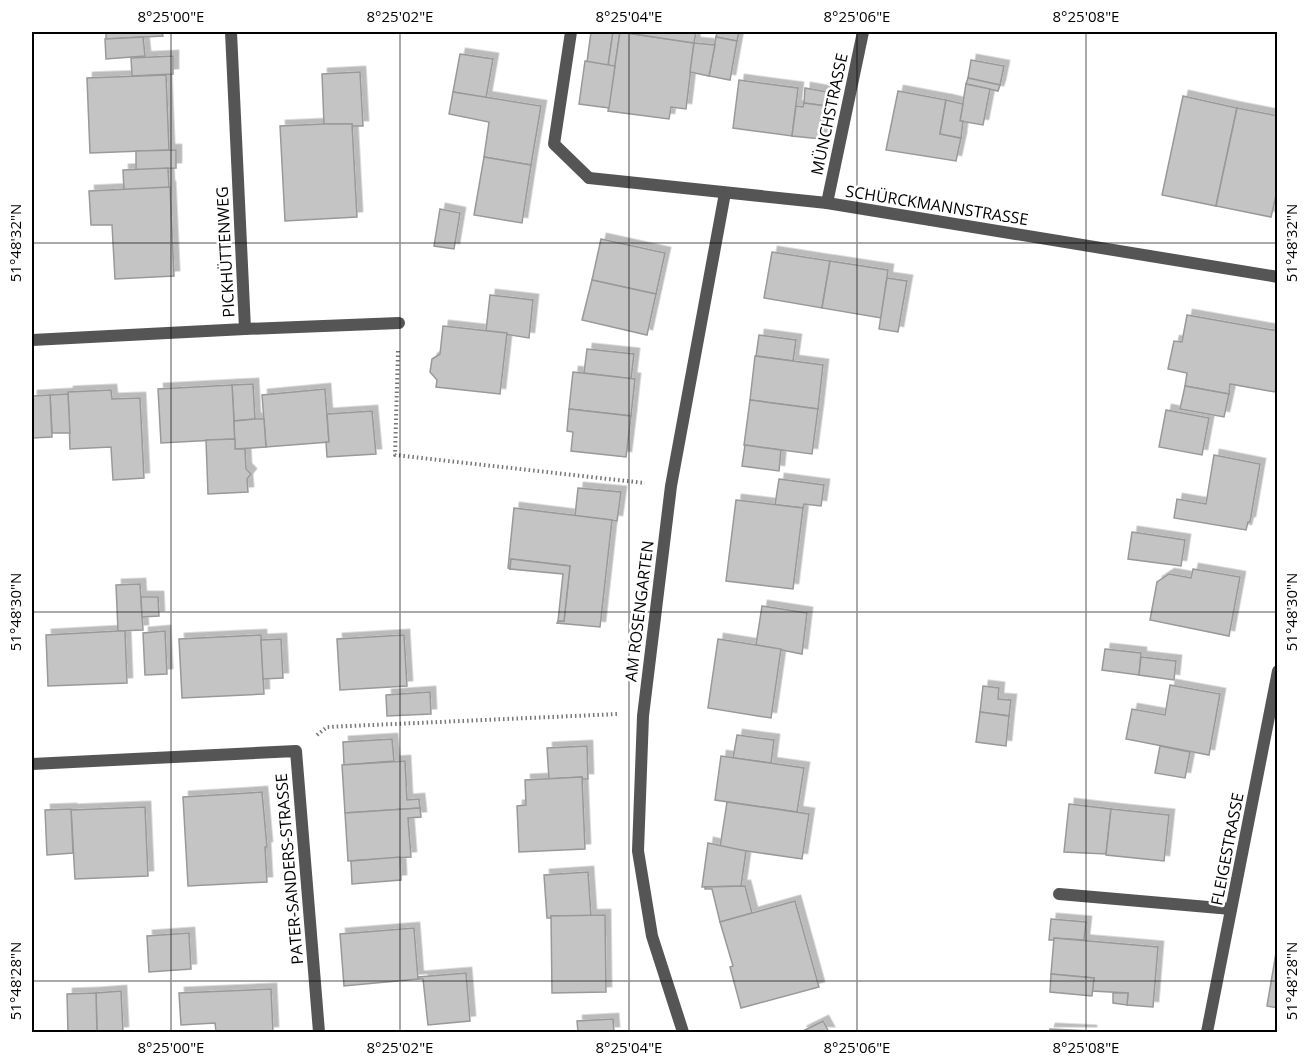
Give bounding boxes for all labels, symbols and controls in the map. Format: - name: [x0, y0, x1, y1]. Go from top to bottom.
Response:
- text: 8°25'00"E: [138, 6, 204, 26]
- text: 8°25'02"E: [367, 6, 433, 26]
- text: 8°25'04"E: [596, 6, 662, 26]
- text: 8°25'06"E: [824, 6, 890, 26]
- text: 8°25'08"E: [1053, 6, 1119, 26]
- street label: MÜNCHSTRASSE: [805, 51, 853, 177]
- street label: SCHÜRCKMANNSTRASSE: [844, 180, 1030, 230]
- street label: PICKHÜTTENWEG: [211, 186, 239, 318]
- text: 51°48'32"N: [5, 204, 25, 282]
- text: 51°48'32"N: [1281, 204, 1301, 282]
- street label: AM ROSENGARTEN: [619, 539, 659, 683]
- text: 51°48'30"N: [5, 573, 25, 651]
- text: 51°48'30"N: [1281, 573, 1301, 651]
- street label: PATER-SANDERS-STRASSE: [270, 773, 308, 965]
- street label: FLEIGESTRASSE: [1205, 791, 1249, 907]
- text: 51°48'28"N: [5, 942, 25, 1020]
- text: 51°48'28"N: [1281, 942, 1301, 1020]
- text: 8°25'00"E: [138, 1037, 204, 1057]
- text: 8°25'02"E: [367, 1037, 433, 1057]
- text: 8°25'04"E: [596, 1037, 662, 1057]
- text: 8°25'06"E: [824, 1037, 890, 1057]
- text: 8°25'08"E: [1053, 1037, 1119, 1057]

